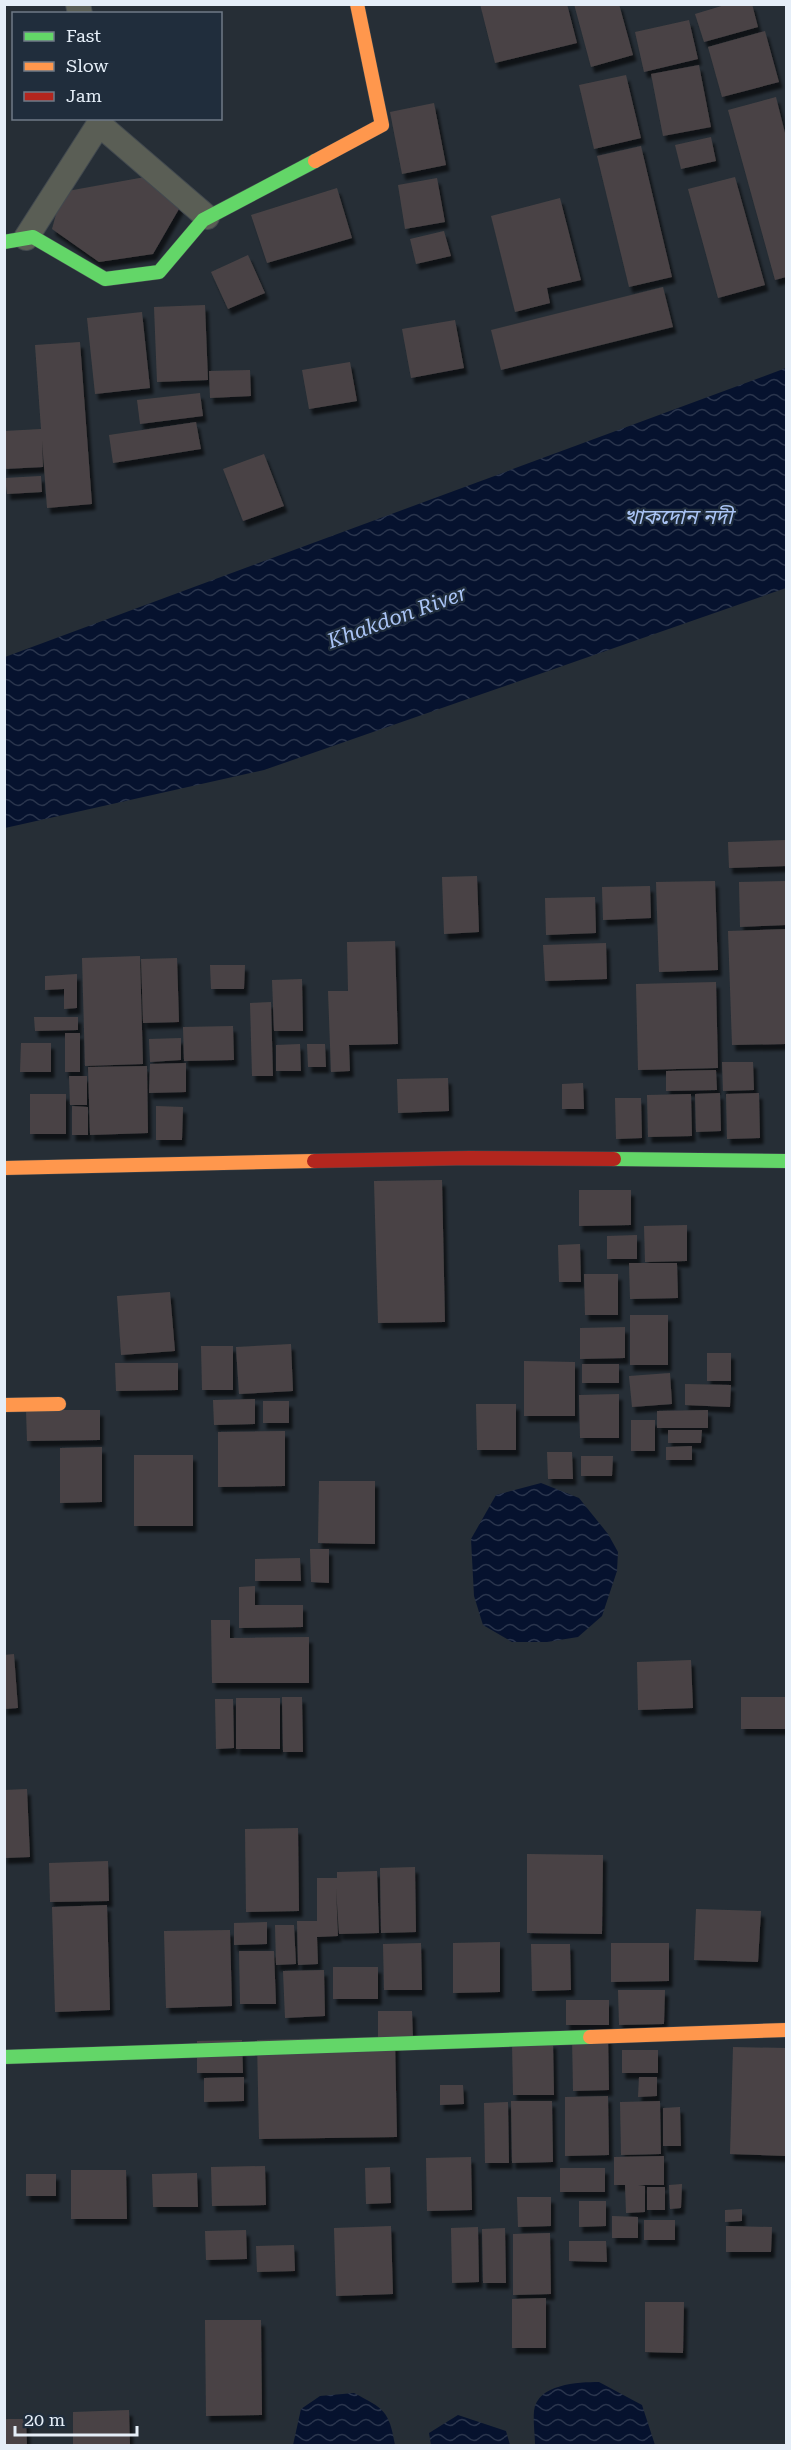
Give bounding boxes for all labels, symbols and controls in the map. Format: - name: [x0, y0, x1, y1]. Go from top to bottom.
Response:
- legend: [12, 12, 222, 120]
- text: Fast: [66, 25, 101, 46]
- text: Slow: [66, 55, 108, 76]
- text: Jam: [66, 85, 102, 106]
- water label: খাকদোন নদী: [624, 504, 737, 529]
- water label: Khakdon River: [323, 581, 470, 654]
- scale bar: [15, 2399, 136, 2437]
- text: 20 m: [24, 2409, 65, 2430]

